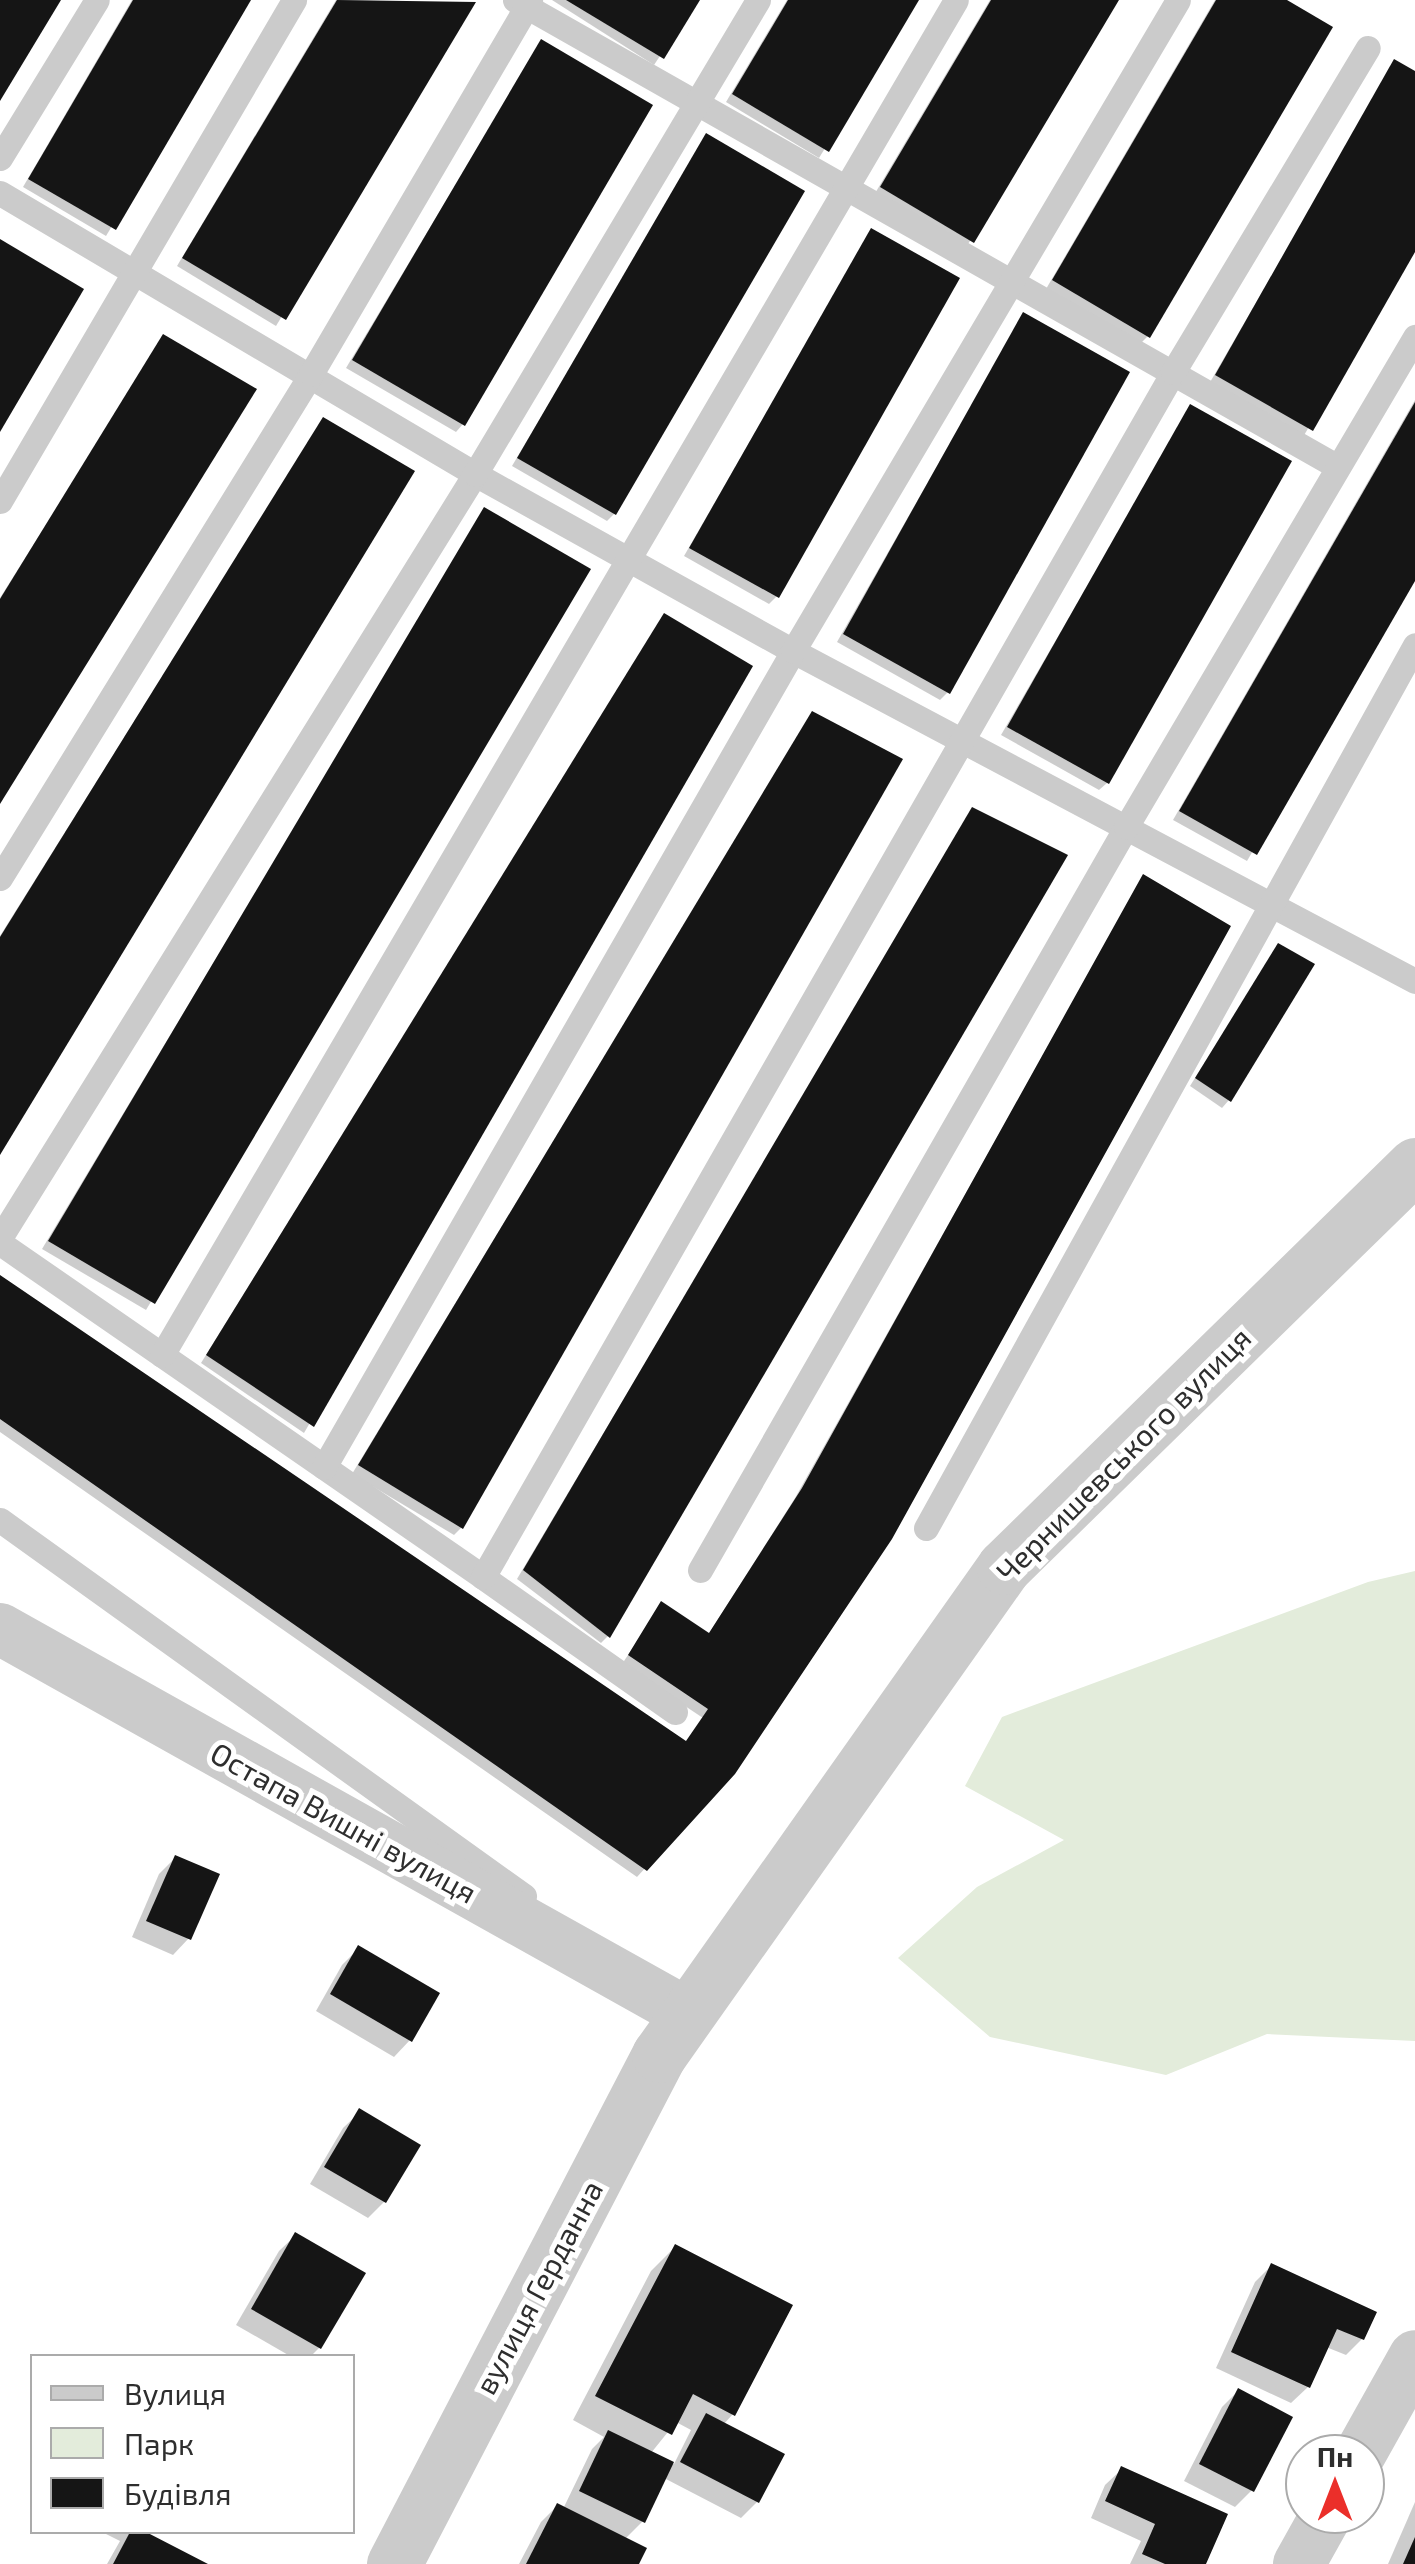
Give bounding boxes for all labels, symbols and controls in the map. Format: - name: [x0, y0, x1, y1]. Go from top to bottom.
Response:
- street label: Чернишевського вулиця: [988, 1319, 1258, 1589]
- street label: Остапа Вишні вулиця: [205, 1734, 483, 1910]
- street label: вулиця Герданна: [467, 2174, 609, 2400]
- legend: [30, 2354, 355, 2534]
- text: Вулиця: [124, 2375, 226, 2411]
- text: Парк: [124, 2425, 194, 2461]
- north arrow: [1285, 2434, 1385, 2534]
- text: Пн: [1317, 2439, 1353, 2473]
- text: Будівля: [124, 2475, 231, 2511]

